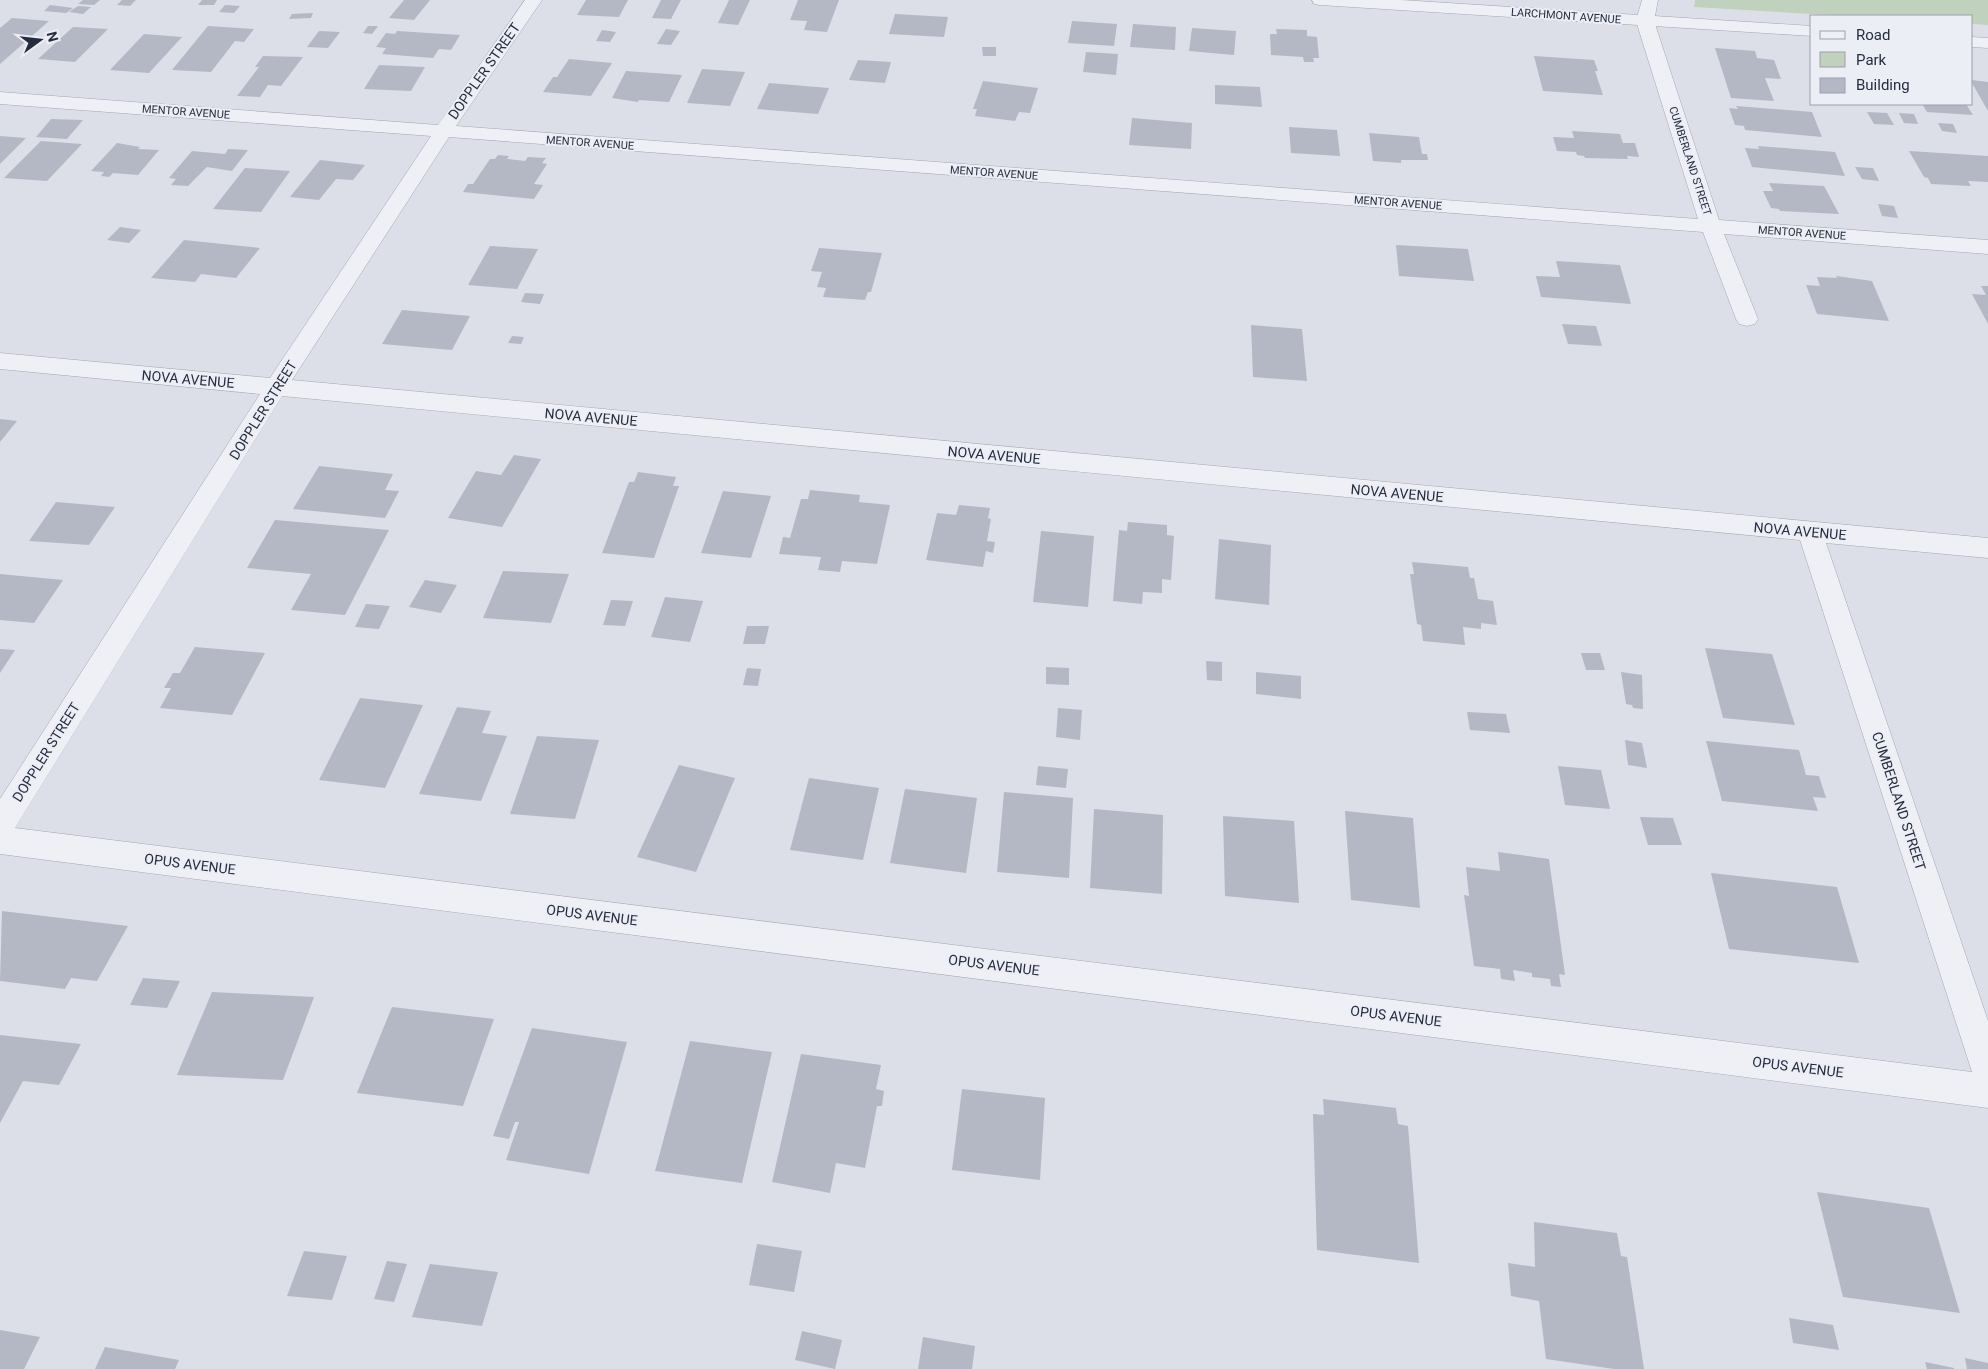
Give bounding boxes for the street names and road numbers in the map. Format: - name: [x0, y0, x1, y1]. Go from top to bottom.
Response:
- street label: LARCHMONT AVENUE: [1511, 6, 1621, 26]
- street label: DOPPLER STREET: [445, 19, 524, 122]
- street label: MENTOR AVENUE: [142, 102, 230, 122]
- street label: CUMBERLAND STREET: [1666, 105, 1714, 218]
- street label: MENTOR AVENUE: [546, 133, 634, 153]
- street label: MENTOR AVENUE: [950, 163, 1038, 183]
- street label: MENTOR AVENUE: [1354, 193, 1442, 213]
- street label: MENTOR AVENUE: [1758, 223, 1846, 243]
- street label: DOPPLER STREET: [226, 357, 300, 462]
- street label: NOVA AVENUE: [141, 367, 235, 391]
- street label: NOVA AVENUE: [544, 405, 638, 429]
- street label: NOVA AVENUE: [947, 443, 1041, 467]
- street label: NOVA AVENUE: [1350, 481, 1444, 505]
- street label: NOVA AVENUE: [1753, 519, 1847, 543]
- street label: DOPPLER STREET: [9, 699, 83, 804]
- street label: CUMBERLAND STREET: [1869, 730, 1929, 873]
- street label: OPUS AVENUE: [143, 850, 237, 878]
- street label: OPUS AVENUE: [545, 901, 639, 929]
- street label: OPUS AVENUE: [947, 951, 1041, 979]
- street label: OPUS AVENUE: [1349, 1002, 1443, 1030]
- street label: OPUS AVENUE: [1751, 1053, 1845, 1081]

